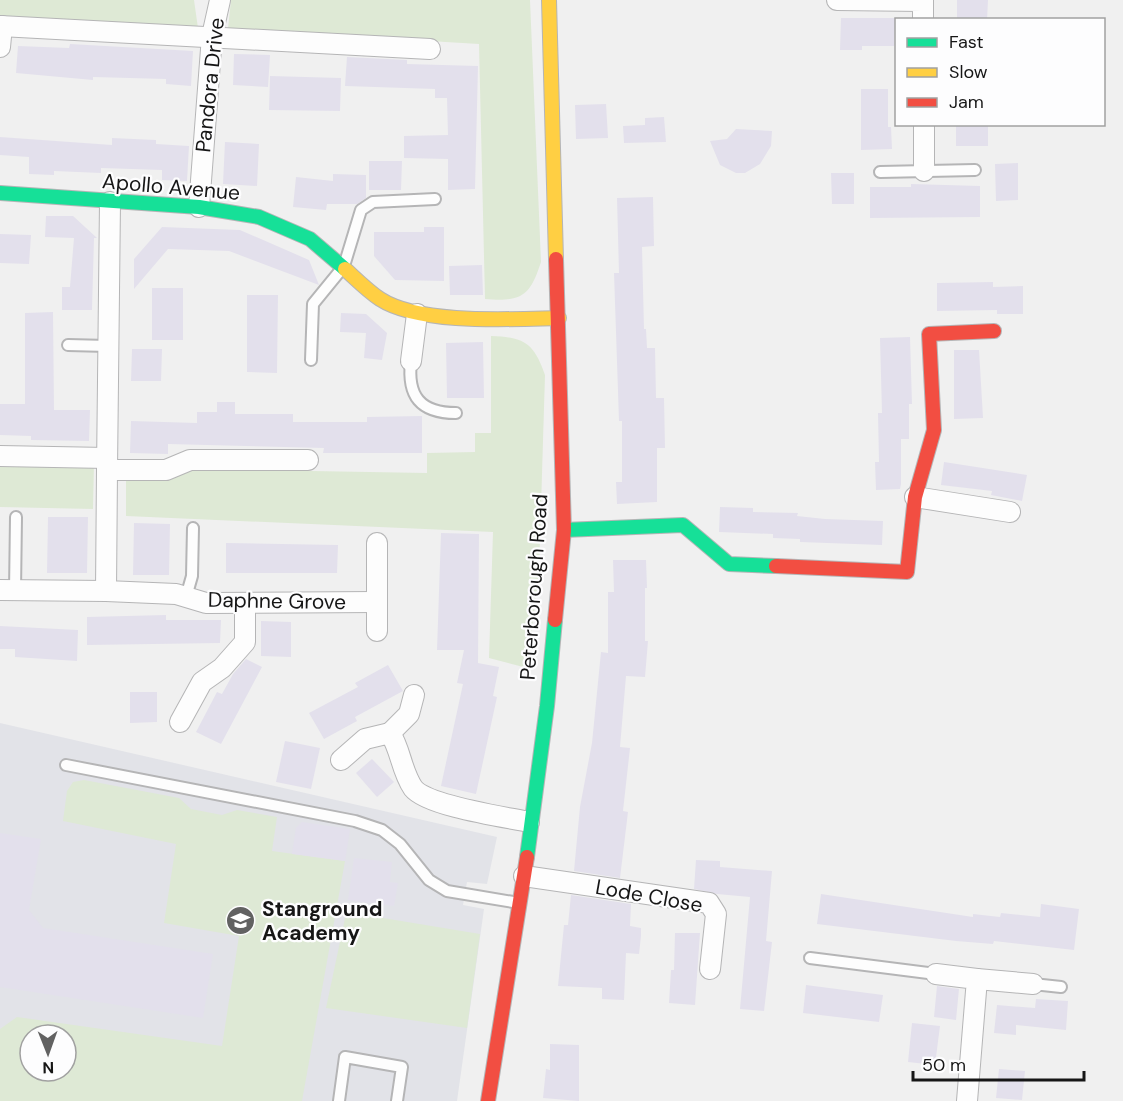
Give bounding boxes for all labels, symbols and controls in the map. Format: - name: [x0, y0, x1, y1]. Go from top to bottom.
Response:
- street label: Pandora Drive: [189, 16, 231, 154]
- legend: [895, 18, 1105, 126]
- text: Fast: [949, 30, 984, 54]
- text: Slow: [949, 60, 988, 84]
- text: Jam: [949, 90, 984, 114]
- street label: Apollo Avenue: [101, 167, 241, 207]
- street label: Peterborough Road: [514, 493, 554, 681]
- street label: Daphne Grove: [208, 586, 346, 616]
- street label: Lode Close: [593, 873, 705, 919]
- place label: Stanground Academy: [262, 895, 382, 947]
- school or university icon: Stanground Academy: [225, 905, 257, 937]
- north arrow: [18, 1023, 78, 1083]
- scale bar: [913, 1044, 1084, 1082]
- text: 50 m: [922, 1053, 966, 1077]
- text: N: [42, 1057, 54, 1078]

